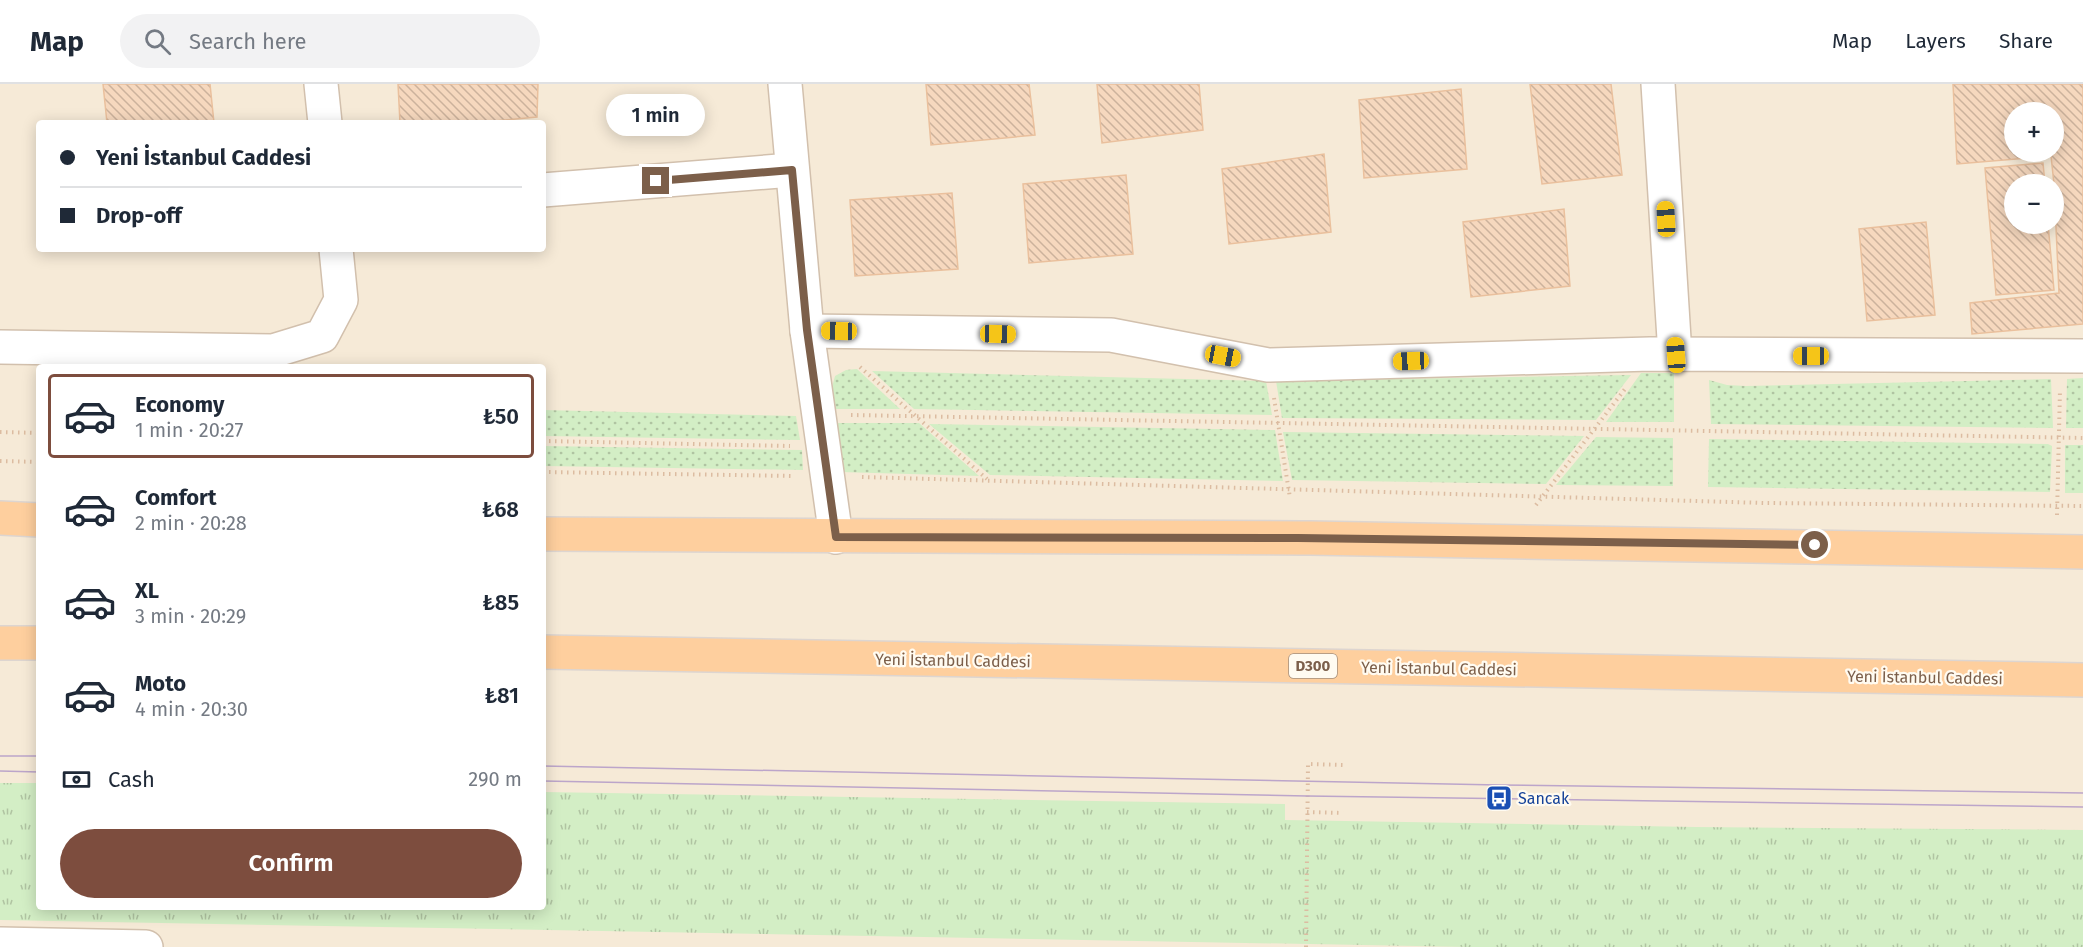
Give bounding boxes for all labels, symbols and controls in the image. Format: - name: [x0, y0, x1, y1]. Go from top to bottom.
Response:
- search box: [120, 14, 540, 68]
- text: Map: [30, 25, 84, 58]
- icon: search: [141, 25, 174, 58]
- text: Search here: [189, 28, 307, 55]
- text: Map: [1832, 28, 1872, 54]
- text: Layers: [1905, 28, 1966, 54]
- text: Share: [1999, 28, 2053, 54]
- callout: 1 min: [606, 94, 706, 136]
- map controls: [2004, 102, 2064, 234]
- button: +: [2004, 102, 2064, 162]
- text: 1 min: [631, 103, 680, 127]
- text: Yeni İstanbul Caddesi: [96, 144, 311, 171]
- route end: [642, 167, 669, 194]
- button: −: [2004, 174, 2064, 234]
- car: [1656, 201, 1676, 237]
- text: Drop-off: [96, 202, 182, 229]
- car: [821, 322, 857, 340]
- car: [980, 325, 1016, 343]
- car: [1666, 336, 1686, 374]
- car: [1204, 344, 1242, 368]
- car: [1793, 347, 1829, 365]
- car: [1393, 351, 1429, 371]
- icon: car: [63, 389, 117, 443]
- text: Economy: [135, 391, 224, 418]
- text: ₺50: [483, 403, 519, 430]
- text: 1 min · 20:27: [135, 418, 243, 442]
- icon: car: [63, 482, 117, 536]
- text: Comfort: [135, 484, 216, 511]
- text: ₺68: [482, 496, 519, 523]
- text: 2 min · 20:28: [135, 511, 247, 535]
- route start: [1801, 531, 1828, 558]
- icon: car: [63, 575, 117, 629]
- text: XL: [135, 577, 159, 604]
- text: ₺85: [482, 589, 519, 616]
- text: 3 min · 20:29: [135, 604, 246, 628]
- street label: Yeni İstanbul Caddesi: [875, 649, 1031, 671]
- road number: D300: [1289, 654, 1337, 678]
- street label: Yeni İstanbul Caddesi: [1361, 657, 1517, 679]
- street label: Yeni İstanbul Caddesi: [1847, 666, 2003, 688]
- icon: car: [63, 668, 117, 722]
- text: Moto: [135, 670, 186, 697]
- text: ₺81: [484, 682, 519, 709]
- text: 4 min · 20:30: [135, 697, 248, 721]
- icon: cash: [60, 763, 93, 796]
- text: Cash: [108, 766, 155, 793]
- text: 290 m: [468, 767, 522, 791]
- bus stop icon: Sancak: [1484, 783, 1514, 813]
- place label: Sancak: [1518, 789, 1570, 808]
- button: Confirm: [60, 829, 522, 898]

